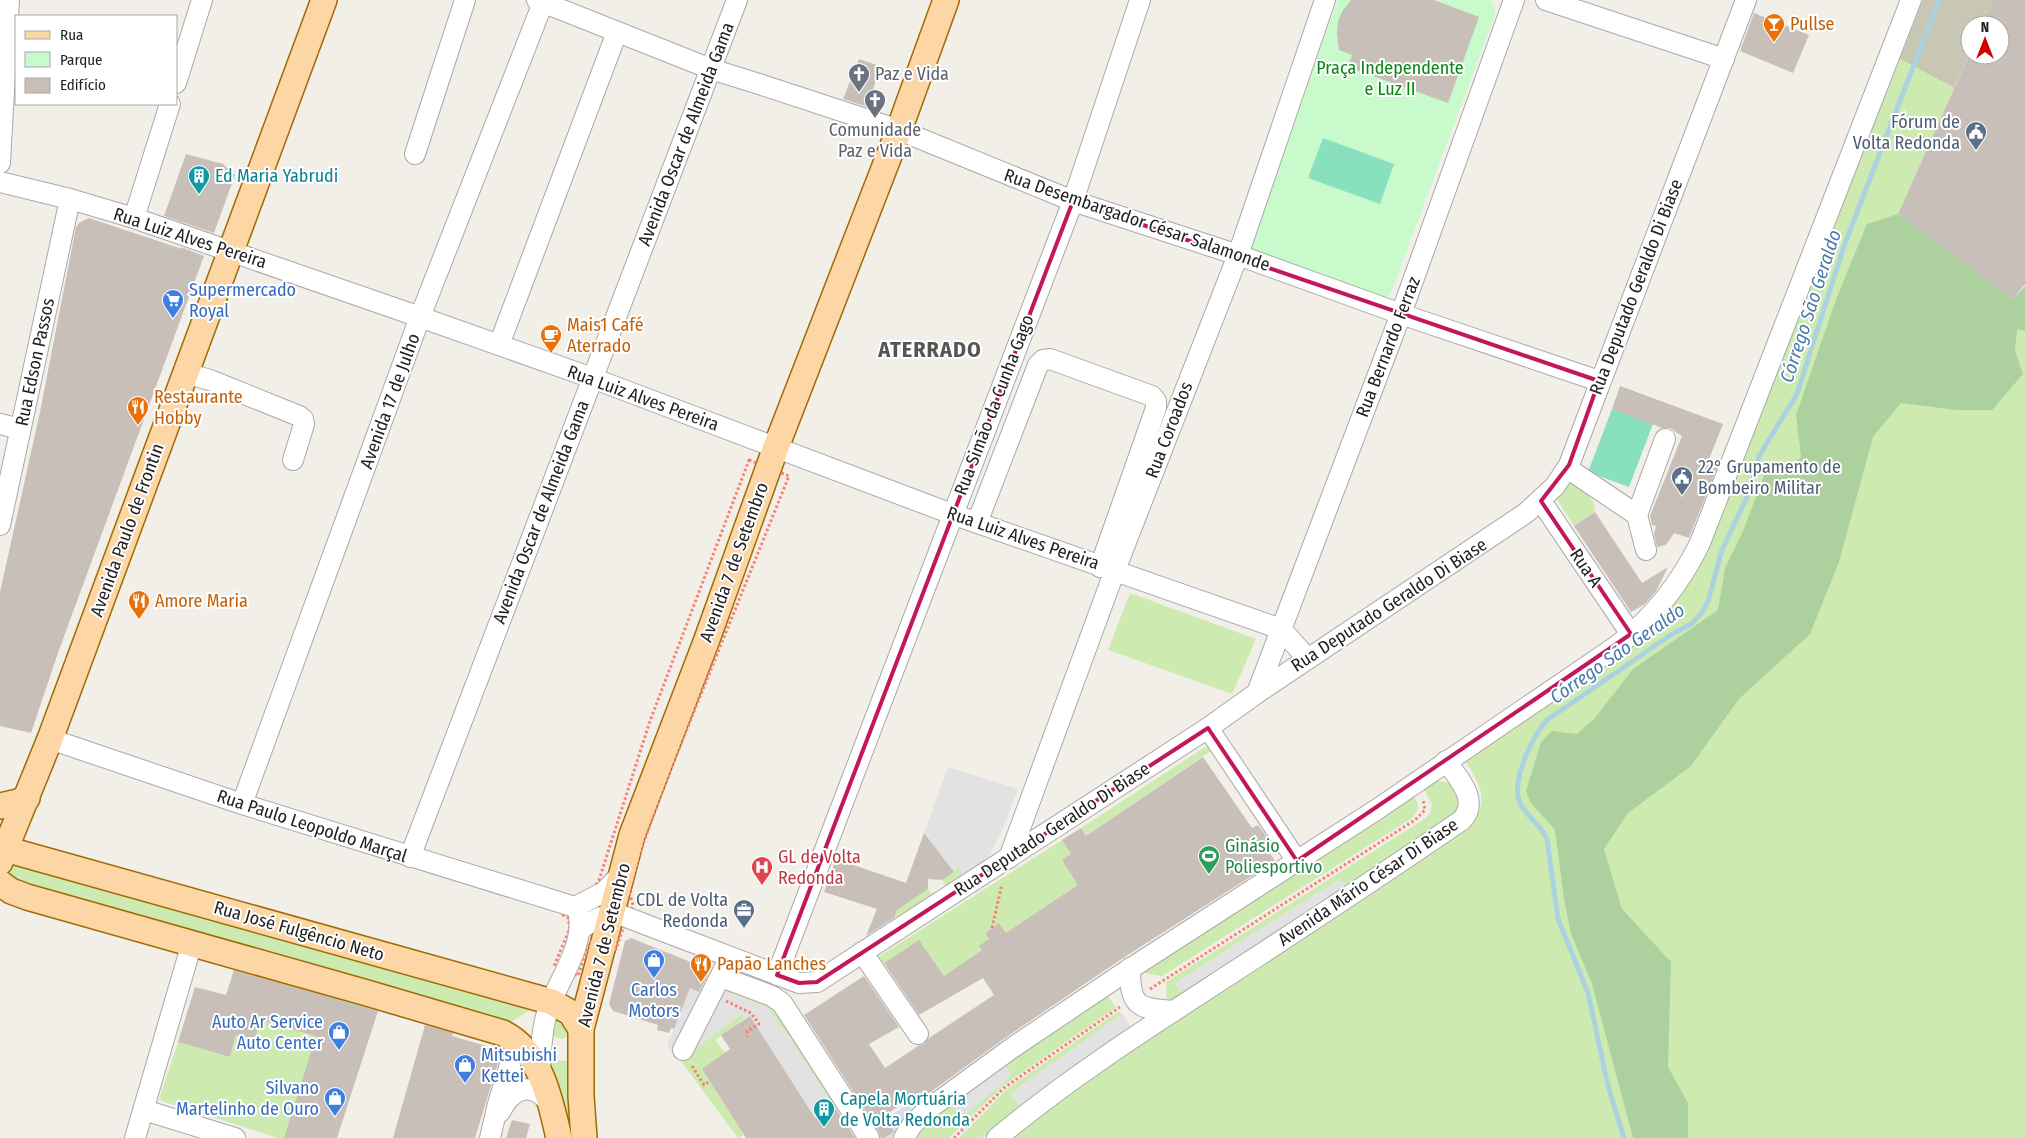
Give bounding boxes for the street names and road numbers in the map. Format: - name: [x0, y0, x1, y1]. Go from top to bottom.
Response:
- street label: Avenida Oscar de Almeida Gama: [633, 19, 739, 249]
- street label: Rua Desembargador César Salamonde: [1001, 164, 1273, 276]
- street label: Rua Deputado Geraldo Di Biase: [1585, 176, 1687, 398]
- street label: Rua Luiz Alves Pereira: [111, 203, 269, 273]
- street label: Rua Bernardo Ferraz: [1351, 274, 1425, 420]
- street label: Rua Edson Passos: [11, 296, 59, 428]
- street label: Rua Simão da Cunha Gago: [949, 312, 1039, 498]
- street label: Avenida 17 de Julho: [355, 330, 425, 472]
- street label: Rua Luiz Alves Pereira: [564, 360, 722, 436]
- street label: Rua Coroados: [1141, 379, 1198, 481]
- street label: Avenida Oscar de Almeida Gama: [488, 397, 594, 627]
- street label: Avenida Paulo de Frontin: [85, 440, 169, 620]
- street label: Avenida 7 de Setembro: [695, 479, 773, 645]
- street label: Rua Luiz Alves Pereira: [944, 502, 1102, 574]
- street label: Rua Deputado Geraldo Di Biase: [1287, 533, 1491, 677]
- street label: Rua A: [1565, 545, 1607, 592]
- street label: Rua Deputado Geraldo Di Biase: [950, 757, 1154, 901]
- street label: Rua Paulo Leopoldo Marçal: [214, 785, 410, 867]
- street label: Avenida Mário César Di Biase: [1274, 813, 1462, 951]
- street label: Avenida 7 de Setembro: [573, 861, 635, 1029]
- street label: Rua José Fulgêncio Neto: [211, 896, 387, 966]

